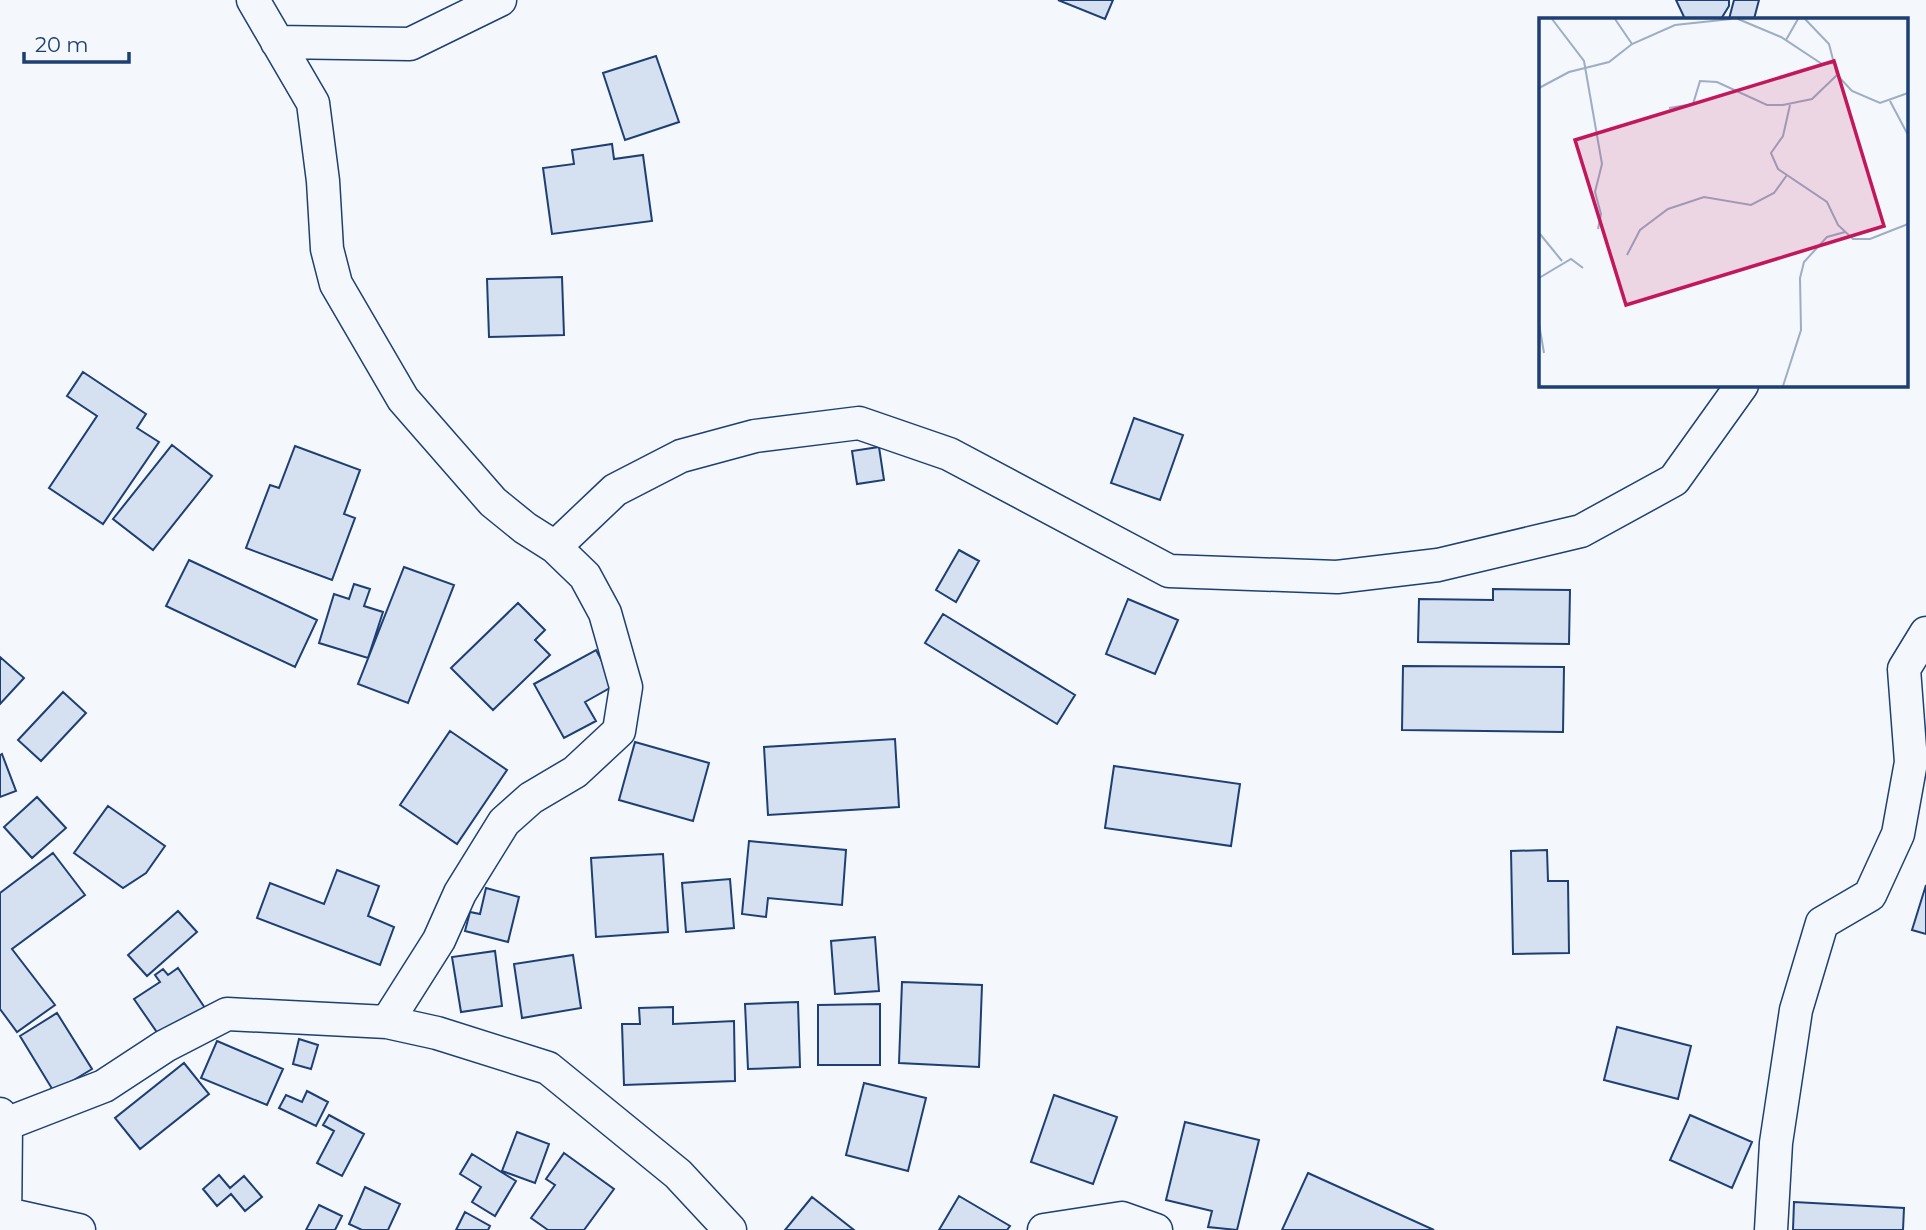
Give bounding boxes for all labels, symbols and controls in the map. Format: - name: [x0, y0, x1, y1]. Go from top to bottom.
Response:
- inset map: [1539, 18, 1909, 387]
- scale bar: [24, 21, 130, 65]
- text: 20 m: [35, 32, 89, 57]

